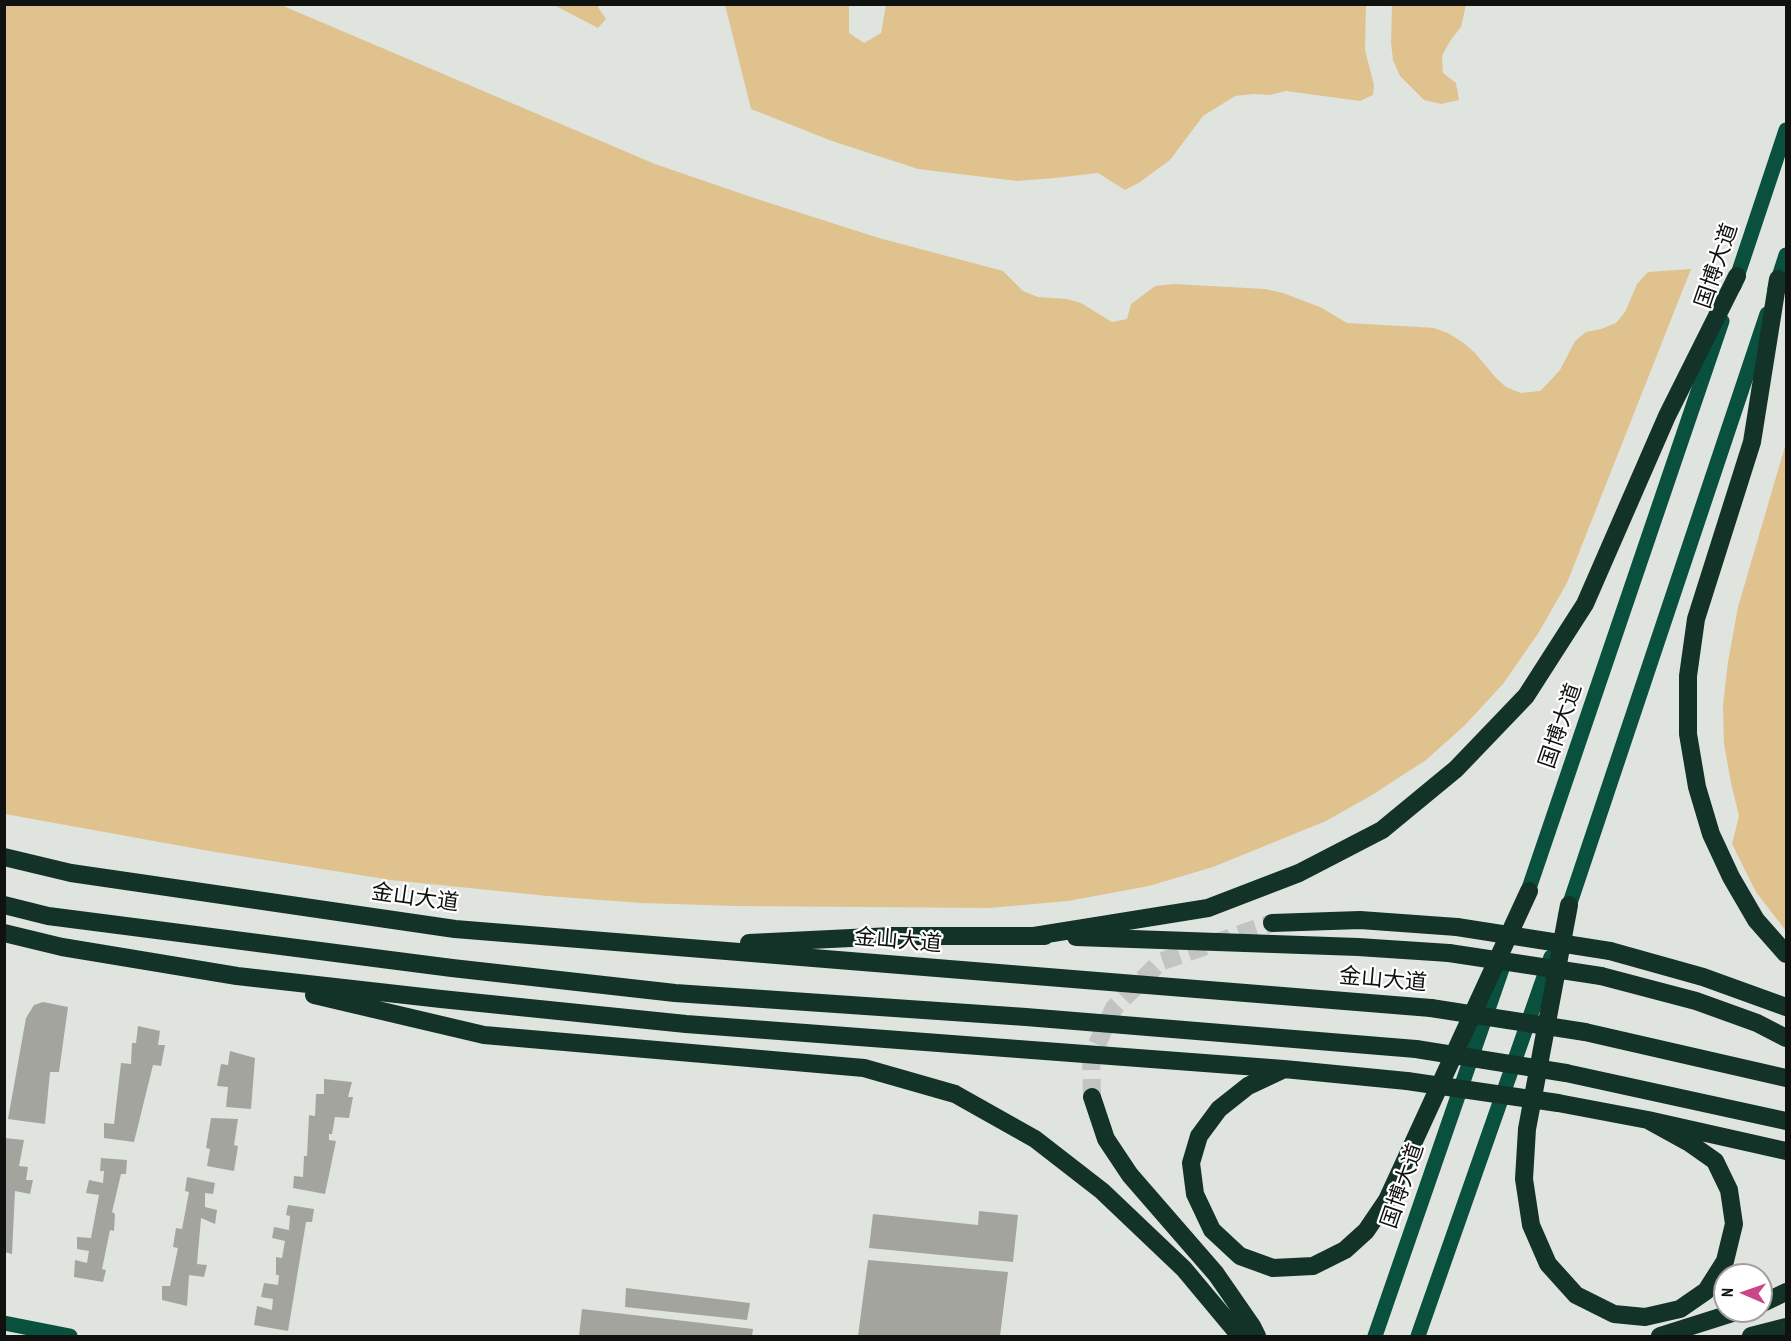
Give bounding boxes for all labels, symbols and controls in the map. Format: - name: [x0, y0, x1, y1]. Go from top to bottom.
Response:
- street label: 国博大道: [1690, 220, 1744, 312]
- street label: 国博大道: [1534, 680, 1588, 772]
- street label: 金山大道: [370, 879, 460, 917]
- street label: 金山大道: [853, 924, 943, 958]
- street label: 金山大道: [1338, 963, 1428, 997]
- street label: 国博大道: [1376, 1140, 1430, 1232]
- north arrow: [1713, 1263, 1773, 1323]
- text: N: [1717, 1288, 1737, 1297]

